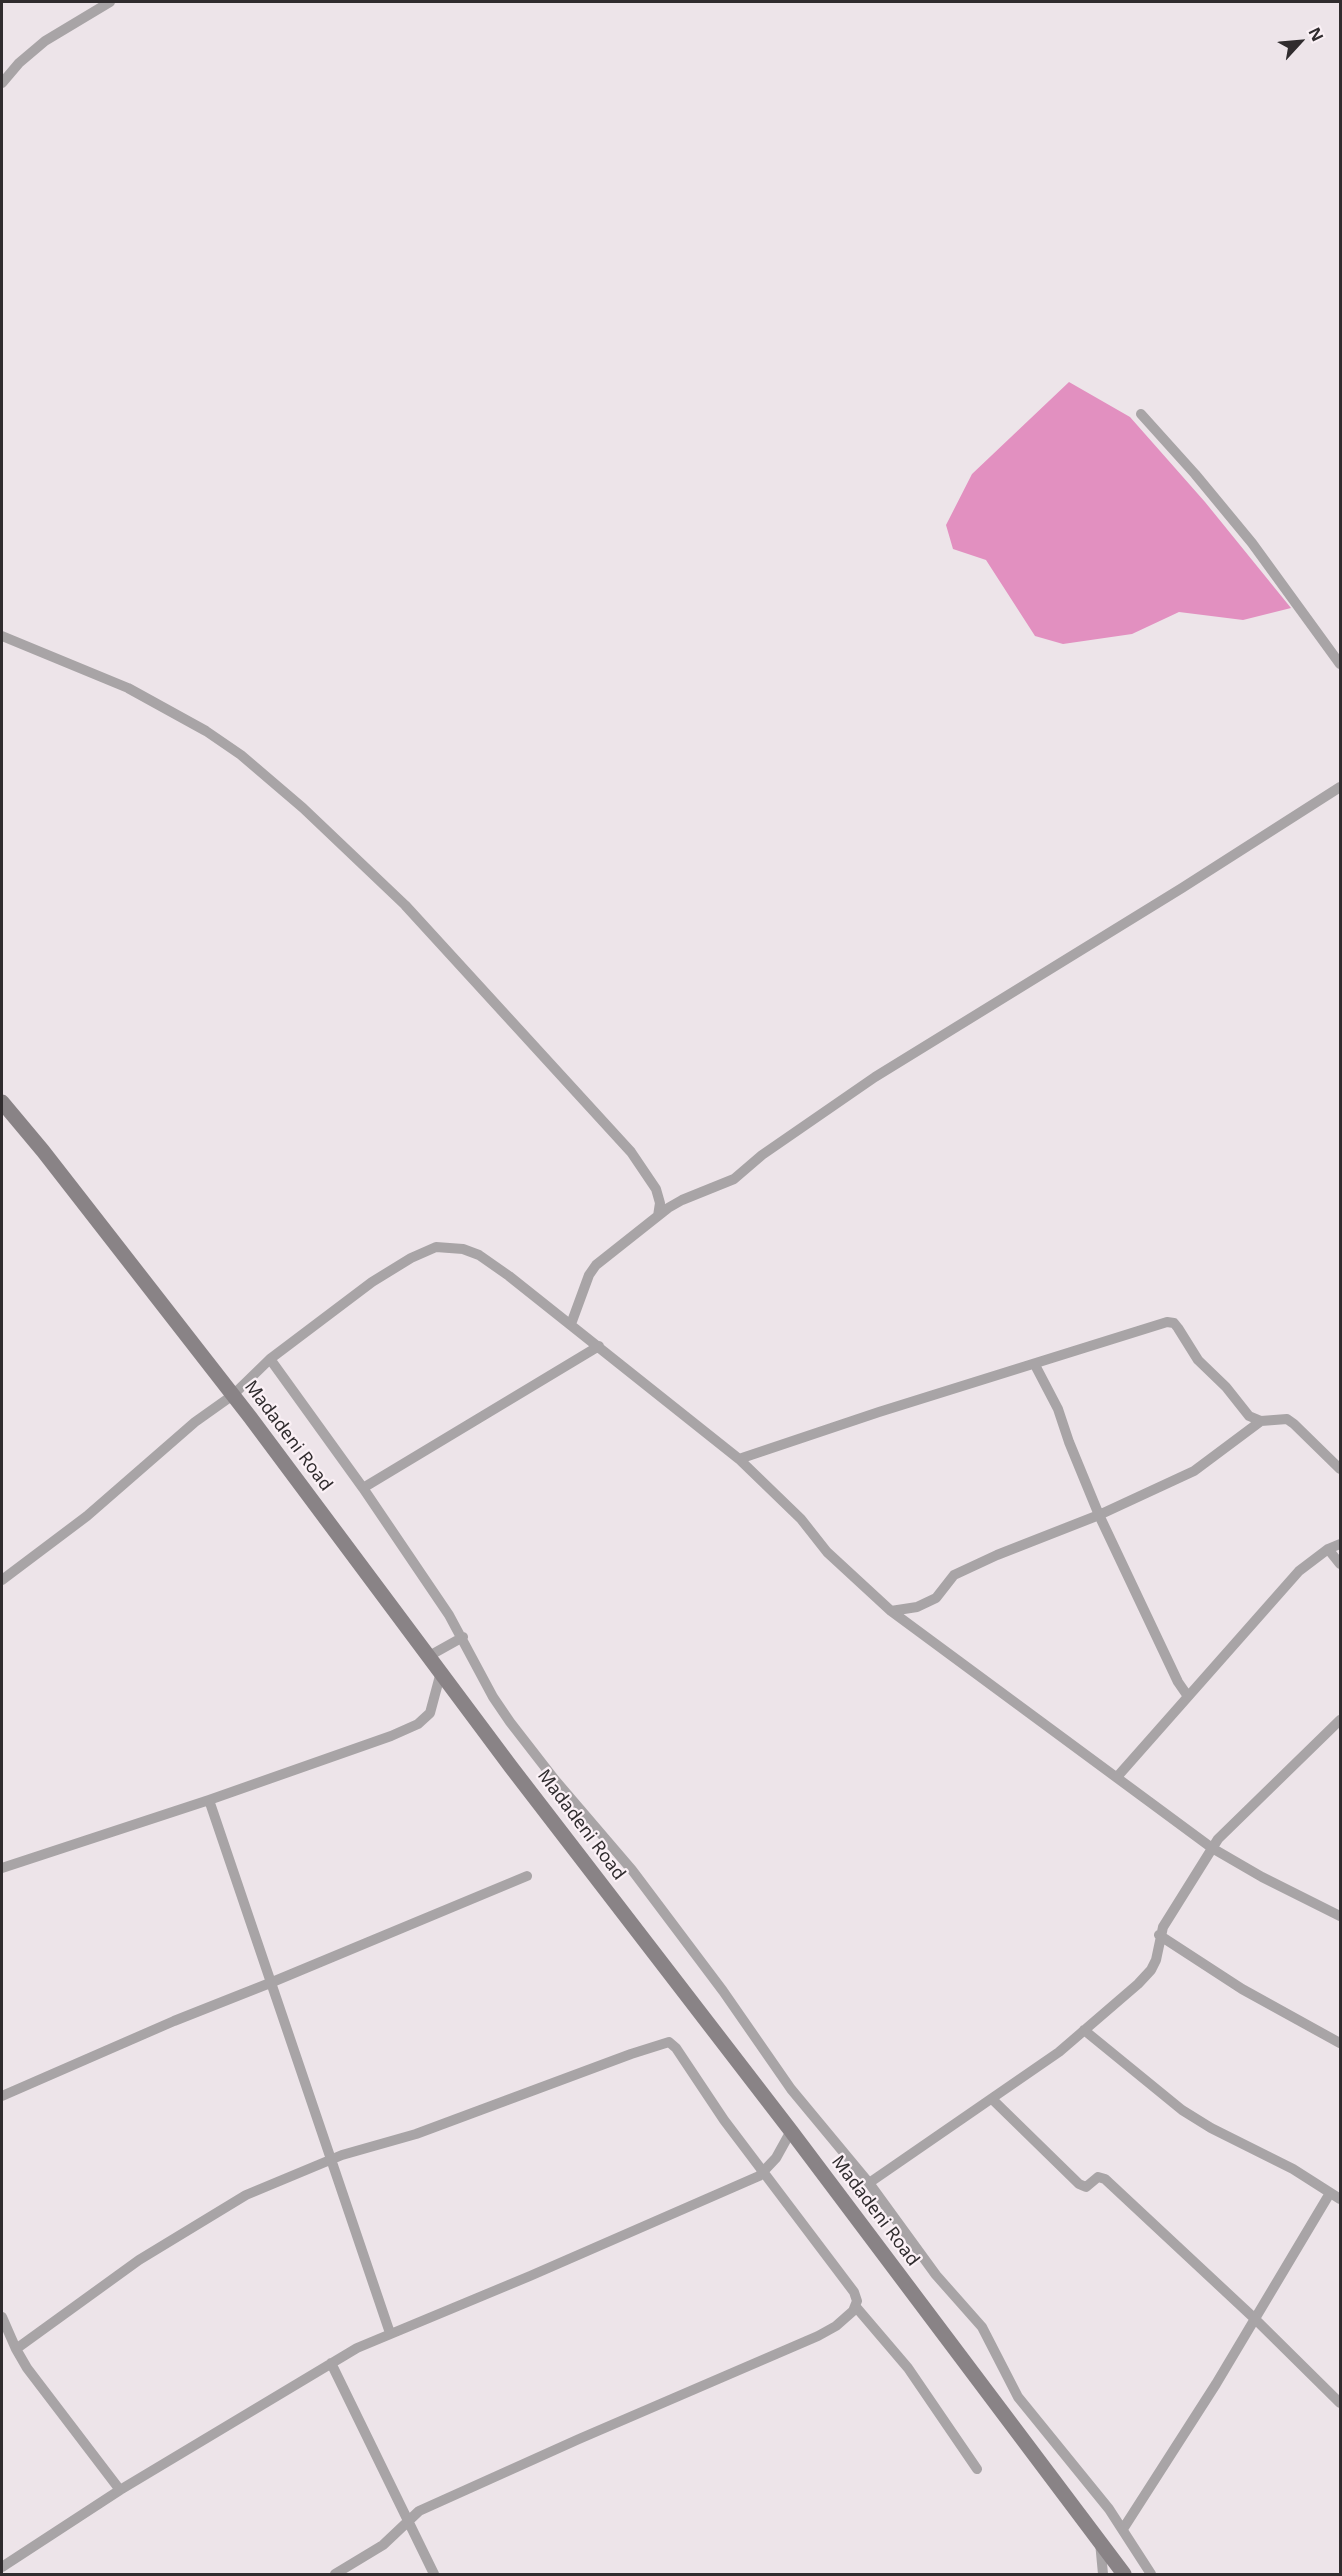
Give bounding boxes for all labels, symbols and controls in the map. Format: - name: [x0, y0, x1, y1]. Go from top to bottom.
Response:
- north arrow: [1270, 12, 1330, 72]
- text: N: [1303, 23, 1329, 45]
- street label: Madadeni Road: [239, 1377, 337, 1495]
- street label: Madadeni Road: [532, 1766, 630, 1884]
- street label: Madadeni Road: [826, 2152, 924, 2270]

